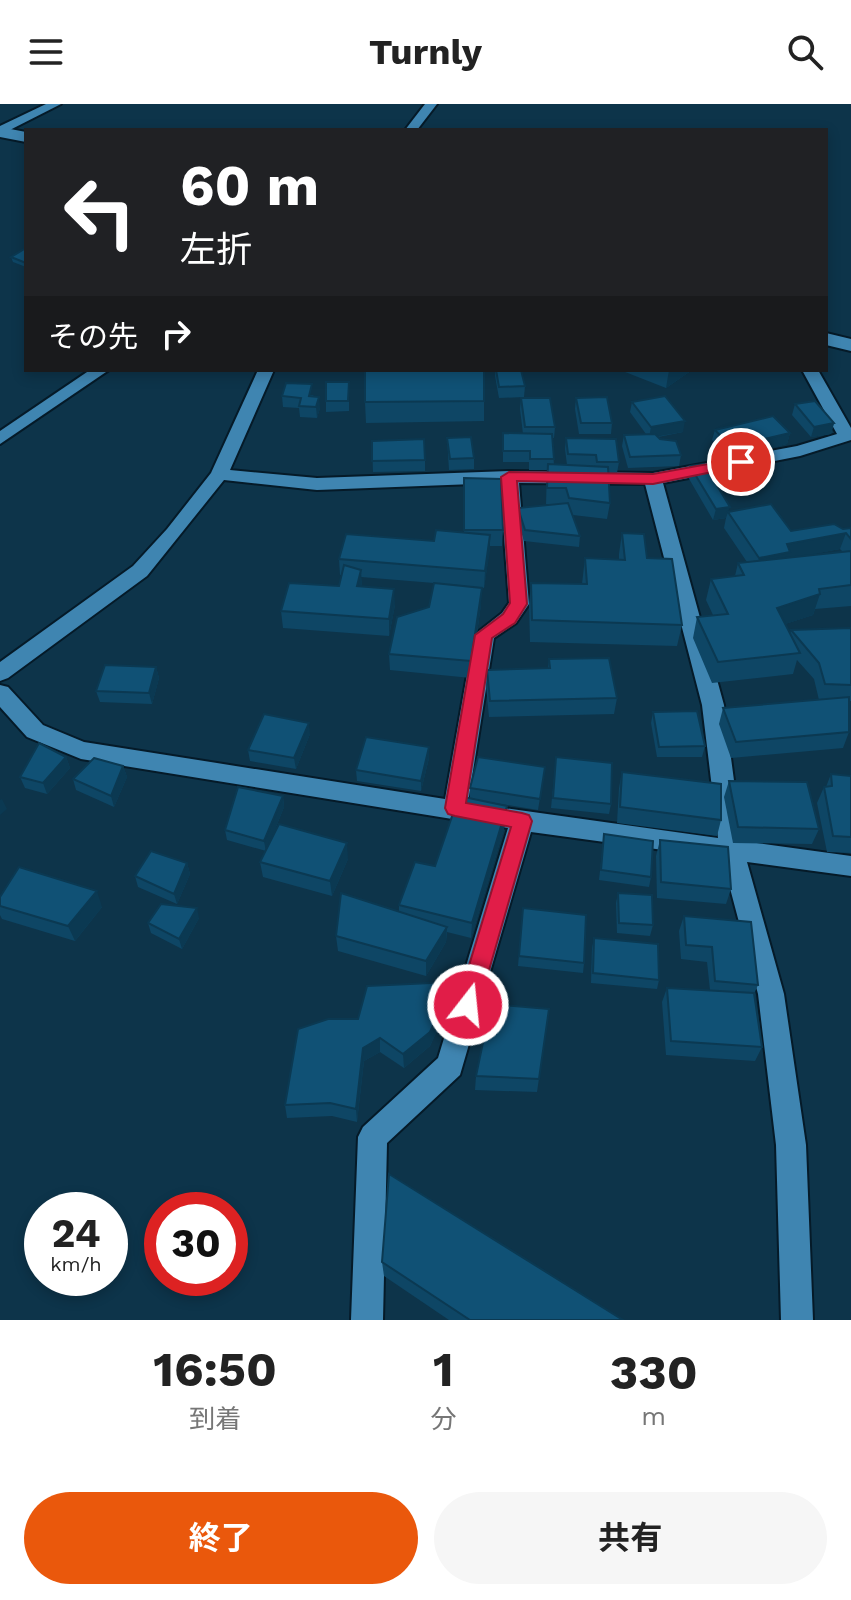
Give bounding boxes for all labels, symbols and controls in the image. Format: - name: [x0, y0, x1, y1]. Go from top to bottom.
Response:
- icon: menu: [24, 30, 68, 74]
- icon: search: [783, 30, 827, 74]
- text: Turnly: [369, 31, 482, 73]
- text: 60 m: [180, 153, 319, 219]
- icon: left: [48, 160, 152, 264]
- text: 左折: [180, 229, 252, 271]
- icon: right: [154, 312, 198, 356]
- text: その先: [48, 319, 138, 354]
- pin: [707, 428, 775, 496]
- icon: arrive: [719, 440, 763, 484]
- position arrow: [426, 963, 510, 1047]
- speed limit sign: 30: [144, 1192, 248, 1296]
- text: 24: [51, 1210, 101, 1257]
- text: km/h: [50, 1252, 102, 1276]
- text: 16:50: [153, 1341, 277, 1398]
- text: 1: [433, 1341, 454, 1398]
- text: 330: [610, 1344, 698, 1401]
- text: m: [641, 1401, 666, 1431]
- text: 到着: [189, 1404, 241, 1434]
- text: 分: [430, 1404, 456, 1434]
- button: 終了: [24, 1492, 418, 1584]
- button: 共有: [434, 1492, 827, 1584]

